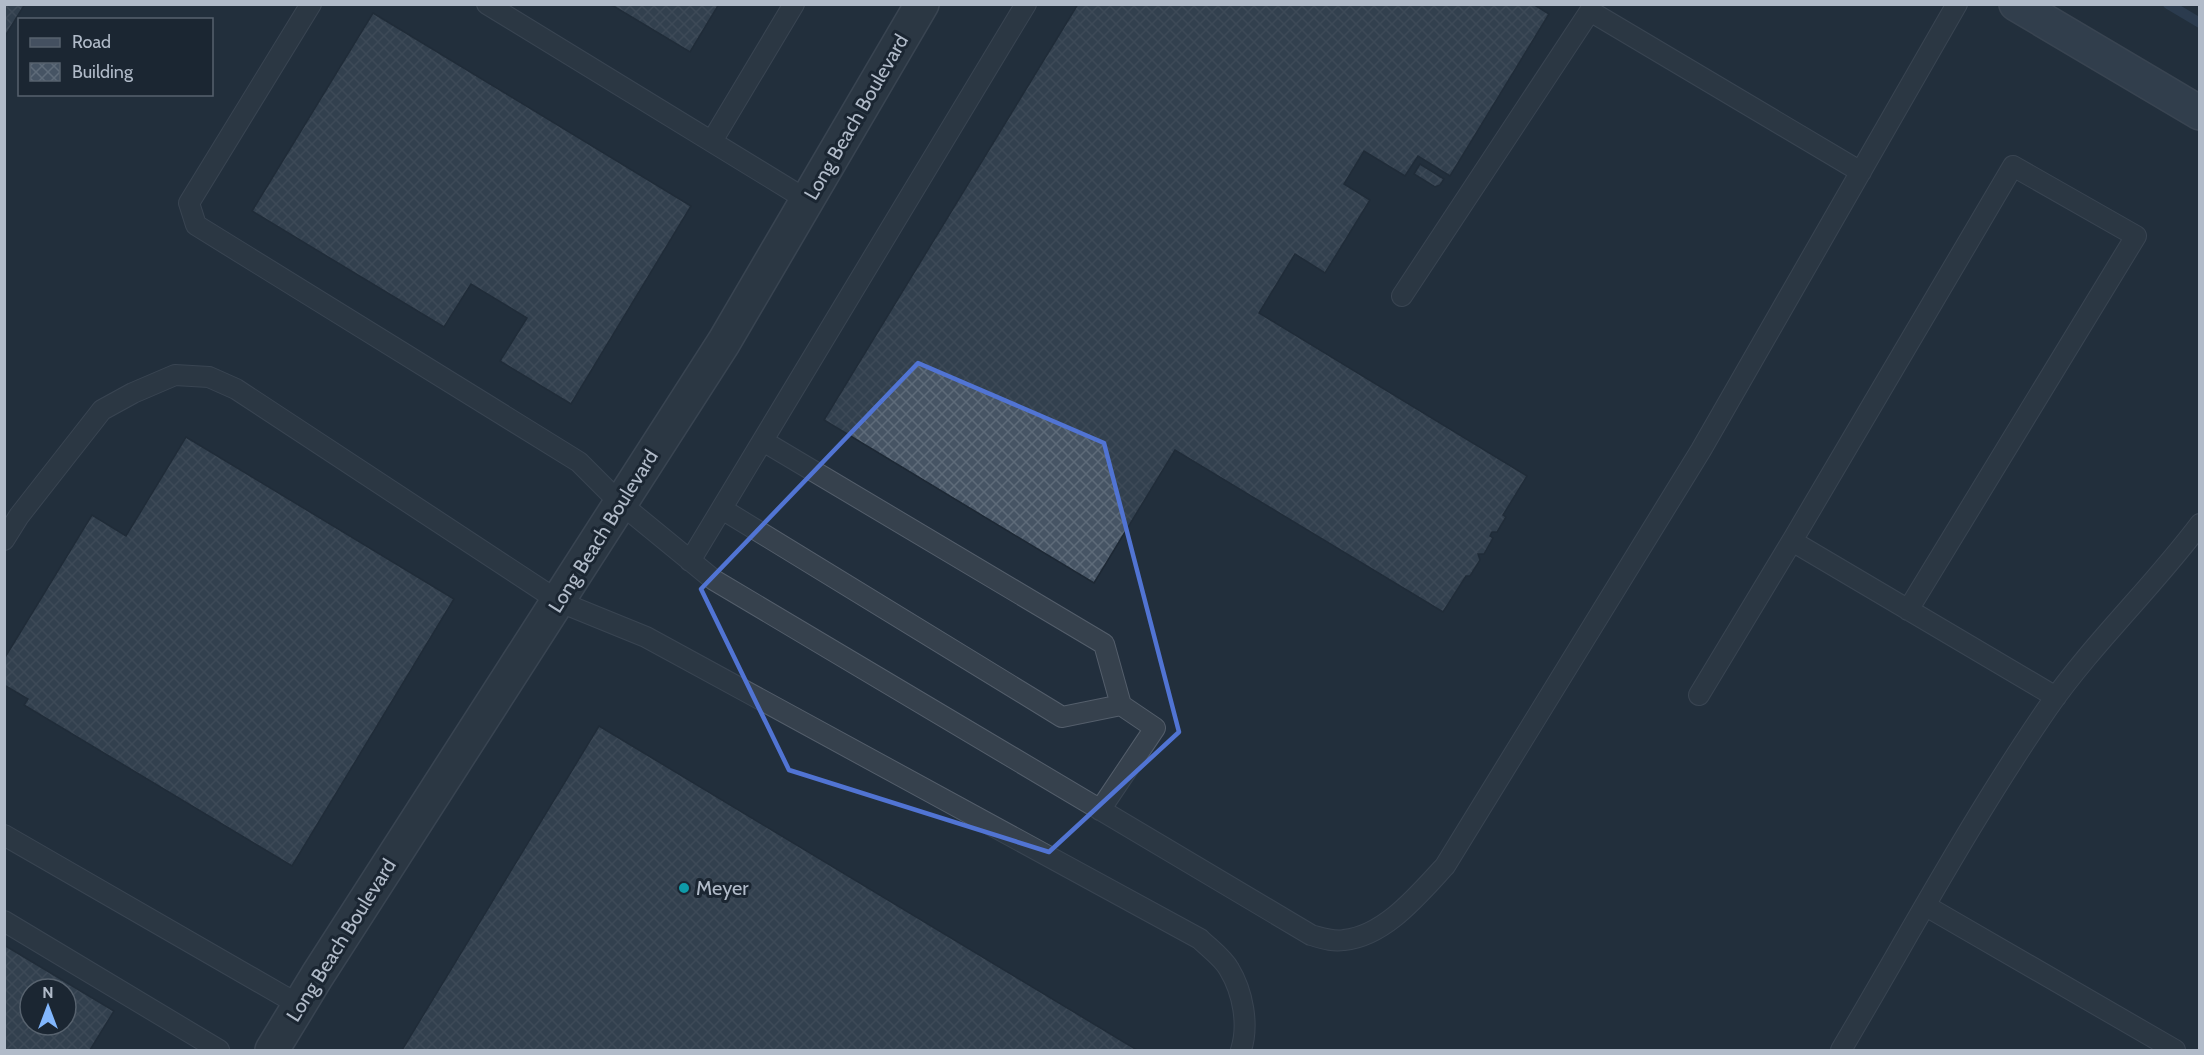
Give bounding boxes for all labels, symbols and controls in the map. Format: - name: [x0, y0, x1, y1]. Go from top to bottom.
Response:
- legend: [18, 18, 213, 96]
- street label: Long Beach Boulevard: [799, 30, 913, 204]
- text: Road: [72, 31, 111, 53]
- text: Building: [72, 61, 134, 83]
- street label: Long Beach Boulevard: [543, 445, 663, 617]
- street label: Long Beach Boulevard: [281, 854, 401, 1026]
- place label: Meyer: [696, 876, 749, 900]
- marker: Meyer: [677, 881, 691, 895]
- north arrow: [18, 977, 78, 1037]
- text: N: [42, 983, 54, 1002]

